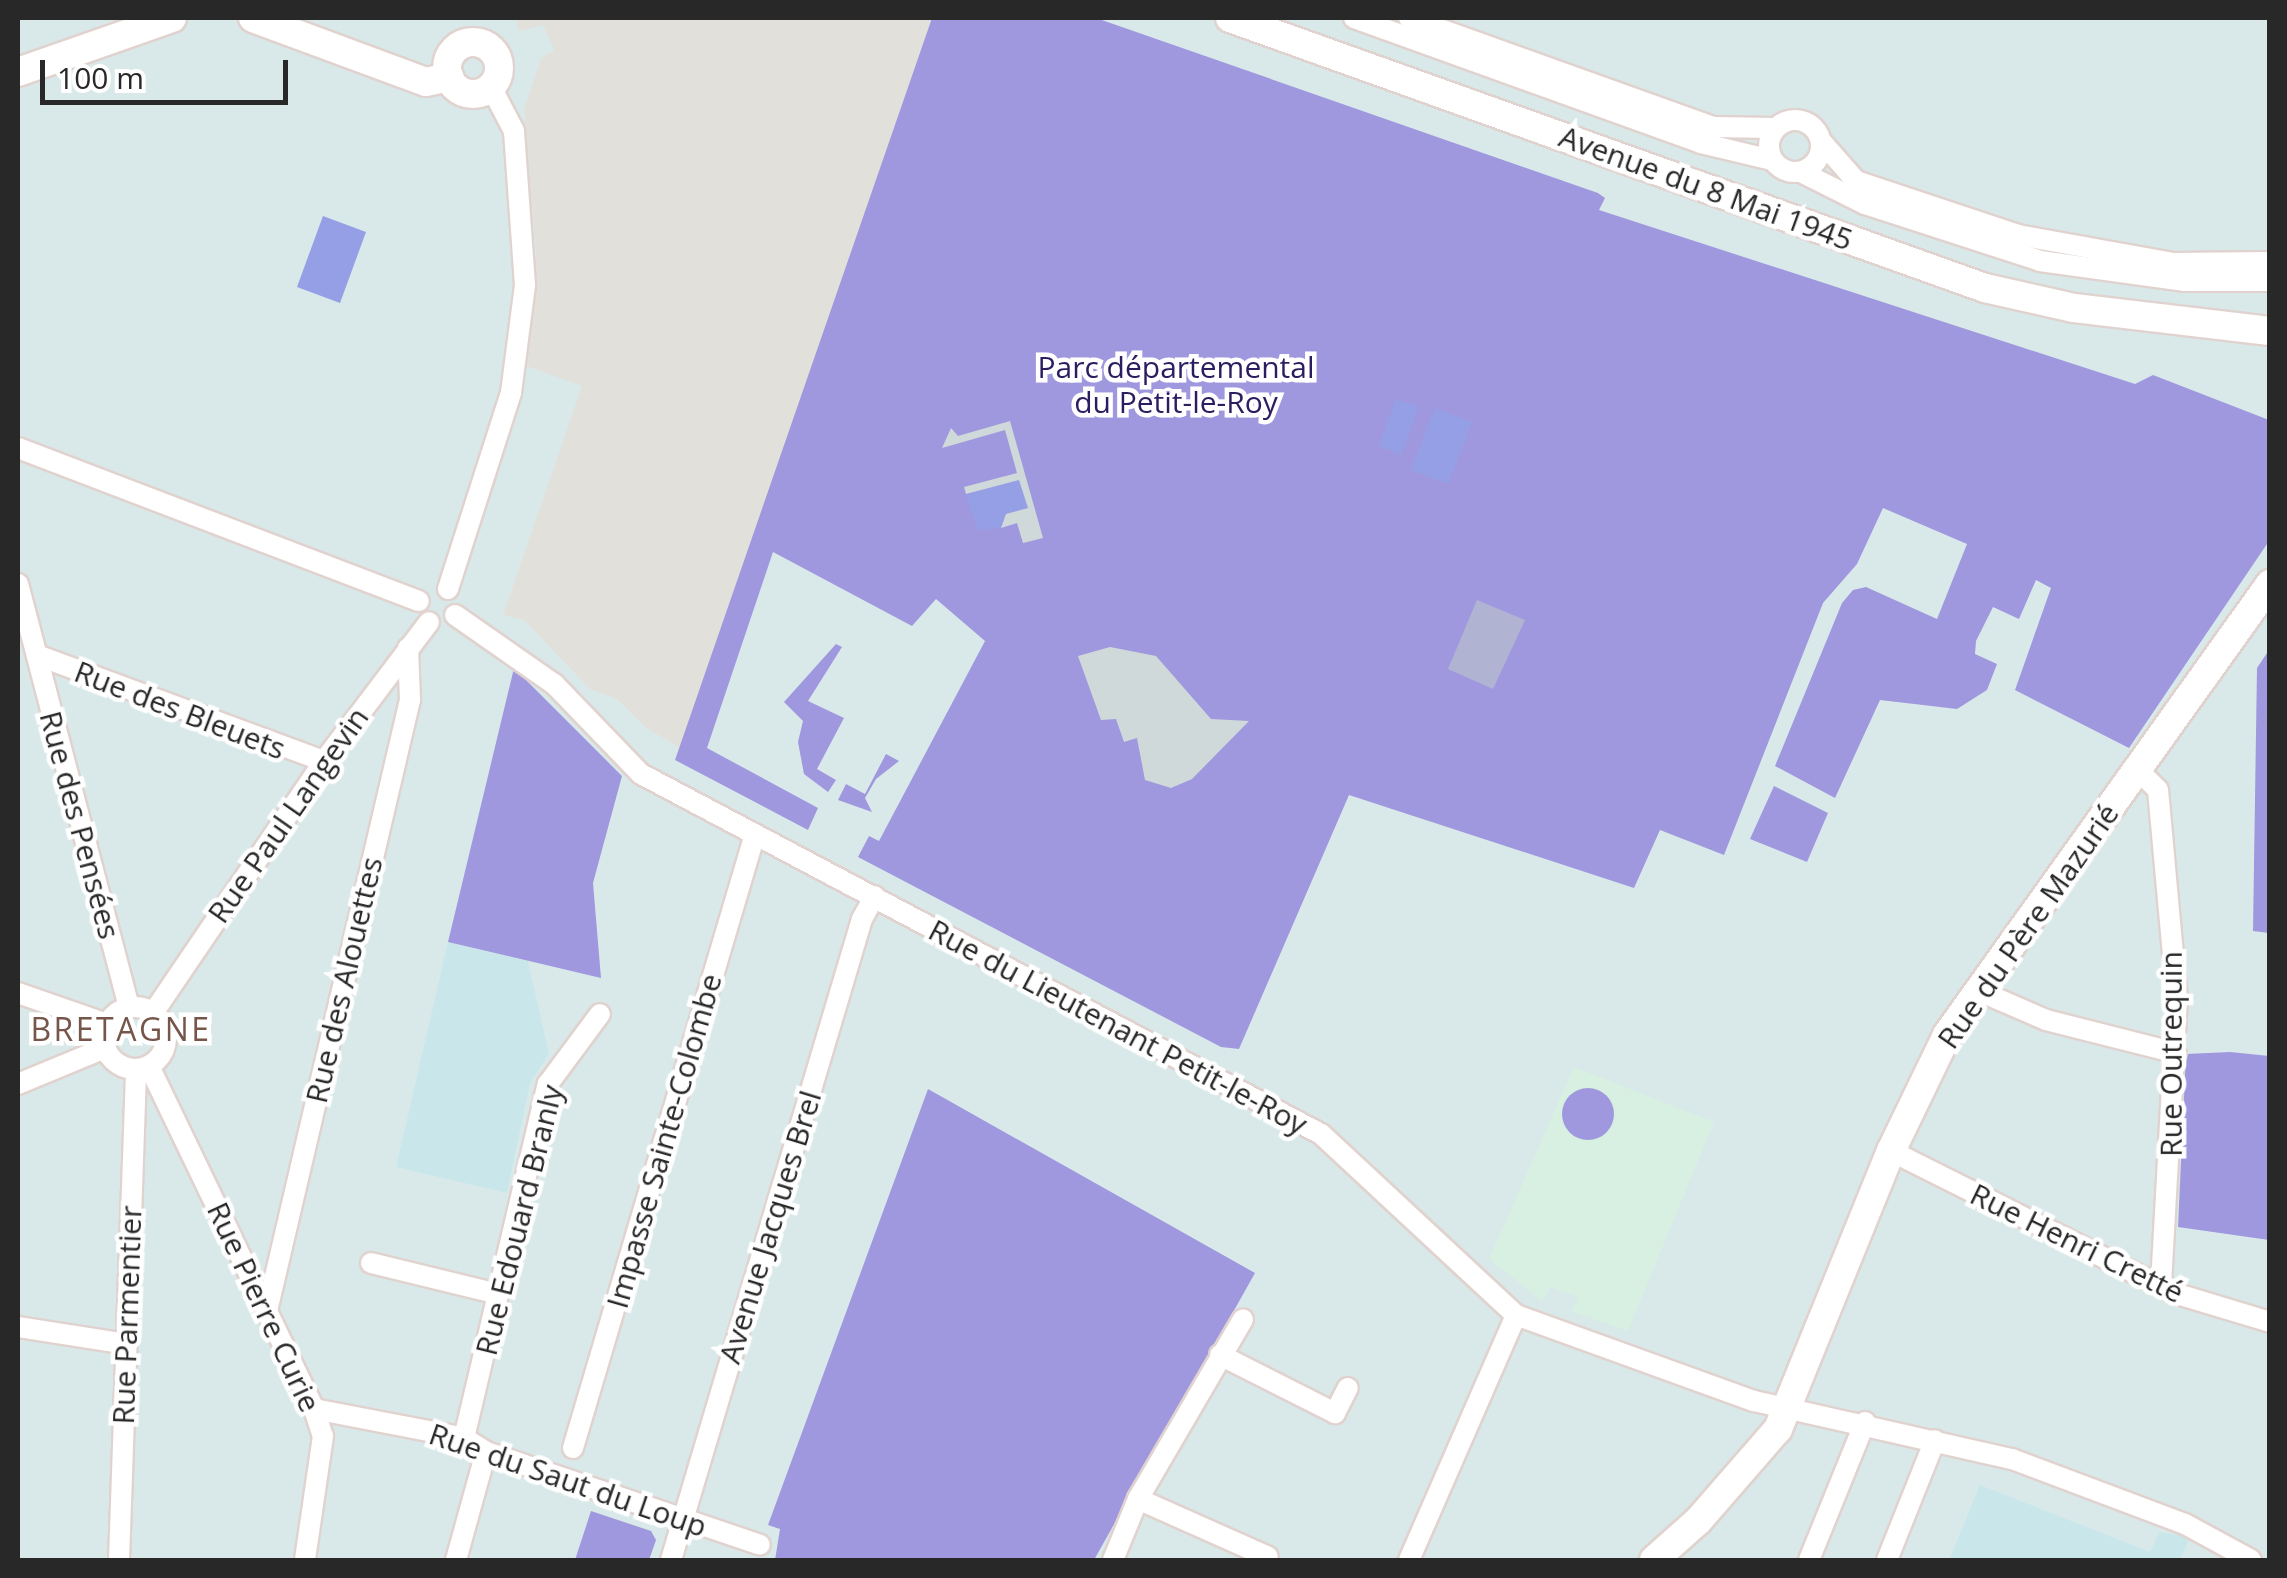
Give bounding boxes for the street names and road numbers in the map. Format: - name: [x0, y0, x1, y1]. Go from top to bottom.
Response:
- street label: Avenue du 8 Mai 1945: [1554, 118, 1858, 258]
- street label: Rue des Bleuets: [70, 653, 290, 767]
- street label: Rue Paul Langevin: [200, 700, 376, 930]
- street label: Rue des Pensées: [32, 707, 128, 943]
- street label: Rue du Père Mazurié: [1930, 797, 2126, 1055]
- street label: Rue des Alouettes: [298, 854, 390, 1106]
- street label: Rue du Lieutenant Petit-le-Roy: [923, 912, 1313, 1142]
- street label: Rue Outrequin: [2153, 951, 2189, 1157]
- street label: Impasse Sainte-Colombe: [599, 970, 729, 1312]
- street label: Rue Edouard Branly: [468, 1081, 570, 1359]
- street label: Avenue Jacques Brel: [711, 1086, 829, 1368]
- street label: Rue Henri Cretté: [1964, 1176, 2190, 1310]
- street label: Rue Pierre Curie: [200, 1196, 328, 1418]
- street label: Rue Parmentier: [105, 1205, 149, 1425]
- street label: Rue du Saut du Loup: [425, 1416, 711, 1544]

